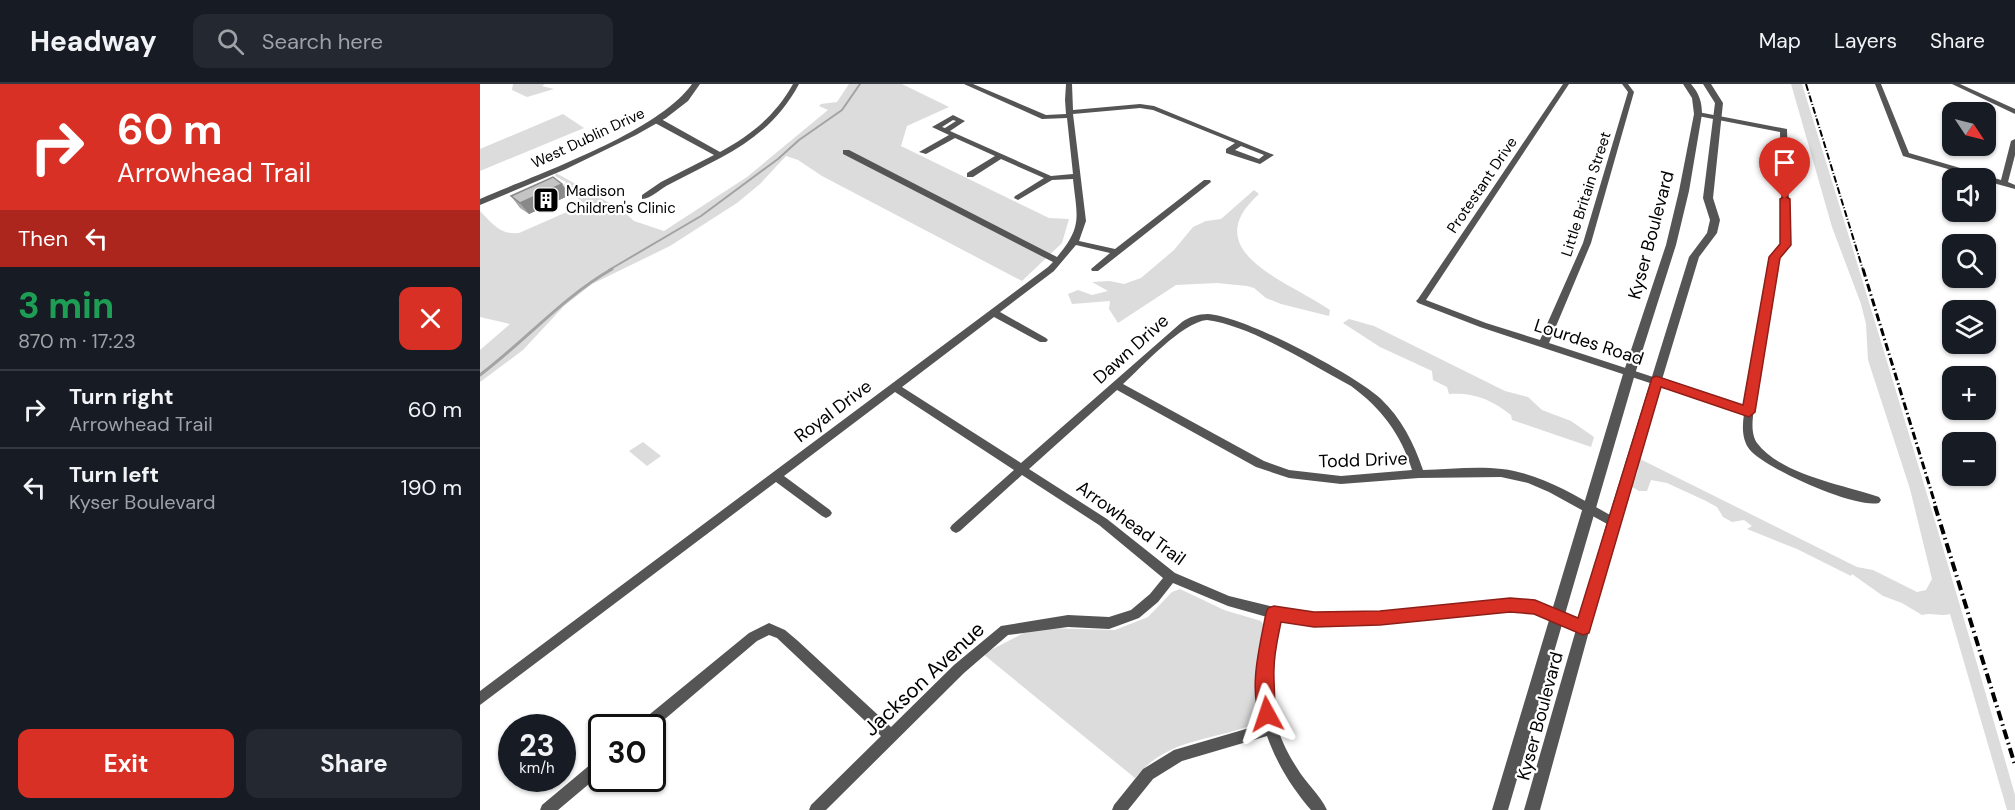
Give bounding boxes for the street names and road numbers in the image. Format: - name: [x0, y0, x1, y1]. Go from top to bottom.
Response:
- street label: West Dublin Drive: [528, 103, 648, 173]
- street label: Little Britain Street: [1556, 129, 1616, 259]
- street label: Protestant Drive: [1442, 133, 1522, 237]
- street label: Kyser Boulevard: [1622, 168, 1680, 302]
- street label: Dawn Drive: [1088, 309, 1174, 389]
- street label: Lourdes Road: [1531, 313, 1647, 371]
- street label: Royal Drive: [790, 374, 876, 448]
- street label: Todd Drive: [1318, 446, 1408, 474]
- street label: Arrowhead Trail: [1072, 475, 1190, 571]
- street label: Jackson Avenue: [857, 616, 991, 742]
- street label: Kyser Boulevard: [1511, 649, 1569, 783]

